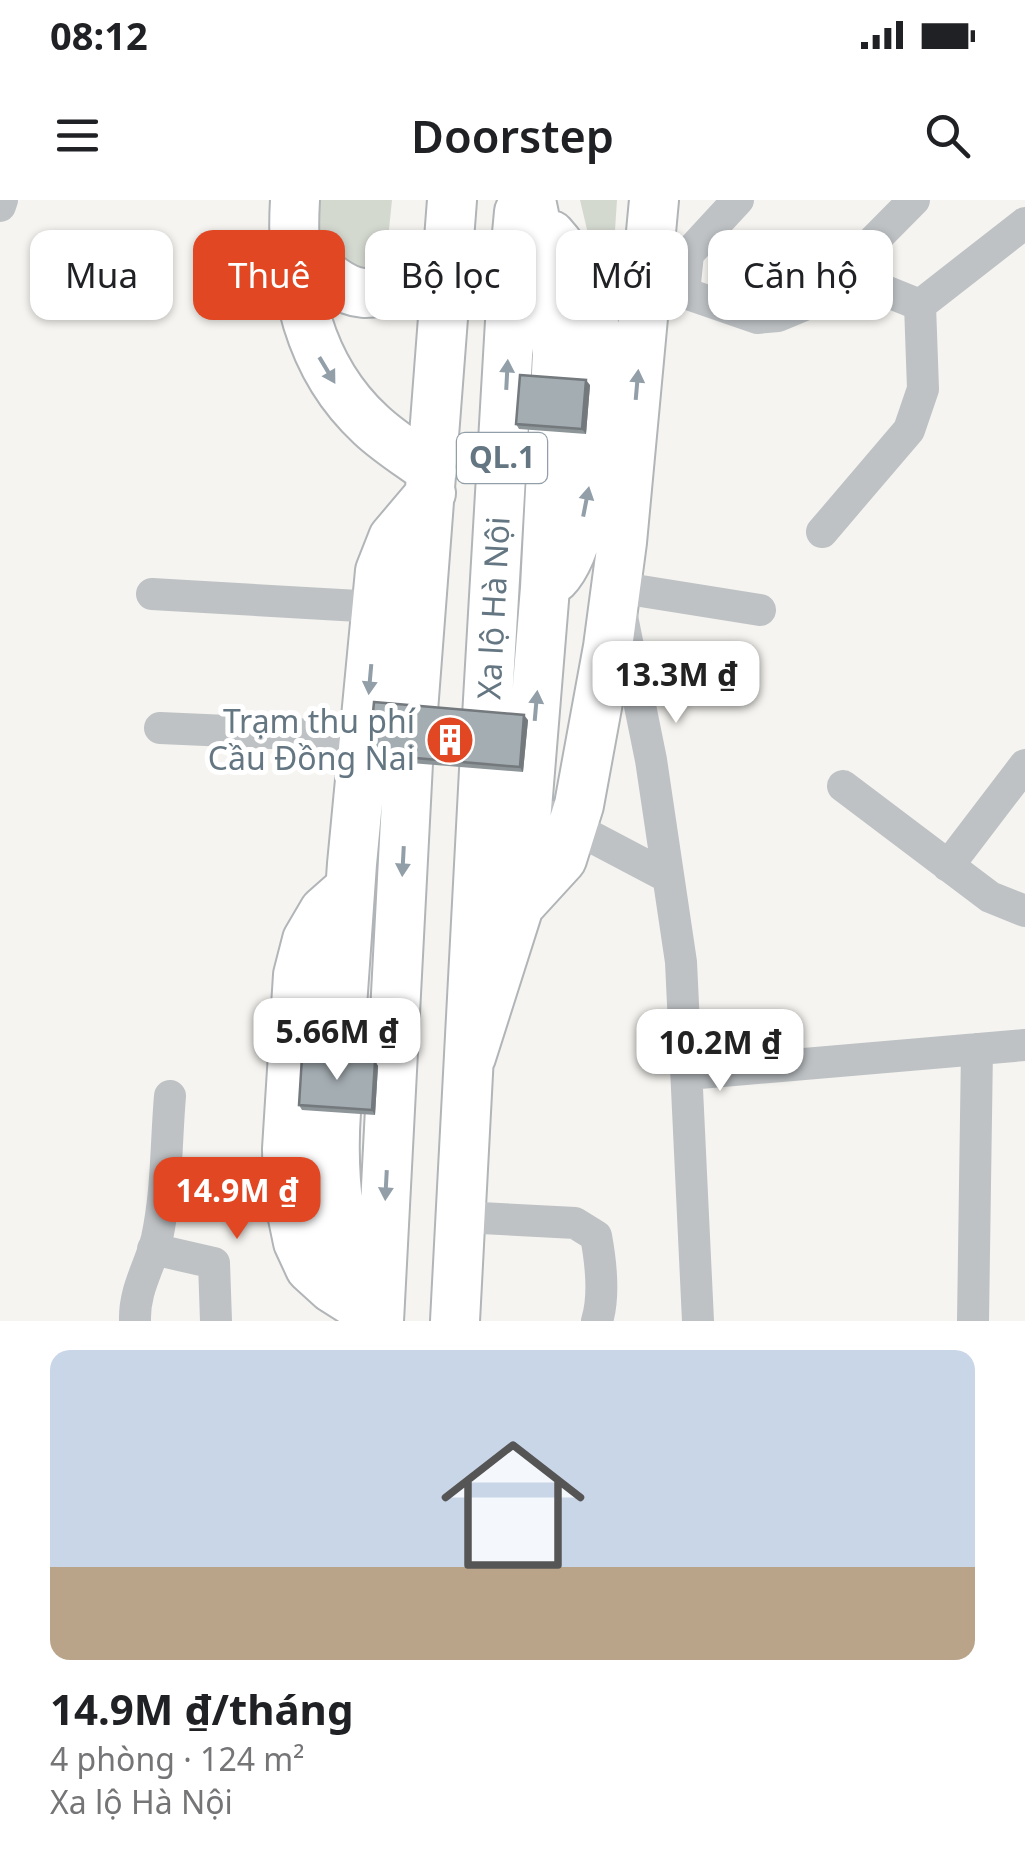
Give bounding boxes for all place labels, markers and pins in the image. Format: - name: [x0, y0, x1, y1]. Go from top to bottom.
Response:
- pin: 13.3M ₫: [584, 641, 768, 726]
- place label: Trạm thu phí Cầu Đồng Nai: [208, 699, 416, 779]
- building icon: Trạm thu phí Cầu Đồng Nai: [424, 714, 476, 766]
- pin: 5.66M ₫: [245, 998, 429, 1083]
- pin: 10.2M ₫: [628, 1009, 812, 1094]
- pin: 14.9M ₫: [145, 1157, 329, 1242]

